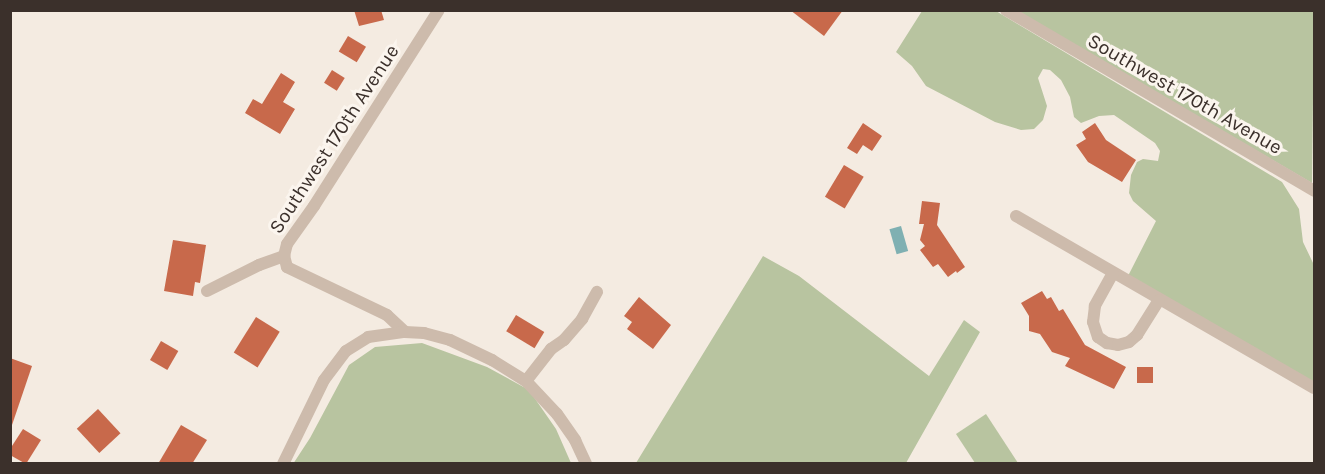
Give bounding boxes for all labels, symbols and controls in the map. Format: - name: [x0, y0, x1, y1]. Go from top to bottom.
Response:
- street label: Southwest 170th Avenue: [1084, 29, 1286, 159]
- street label: Southwest 170th Avenue: [264, 40, 404, 238]

